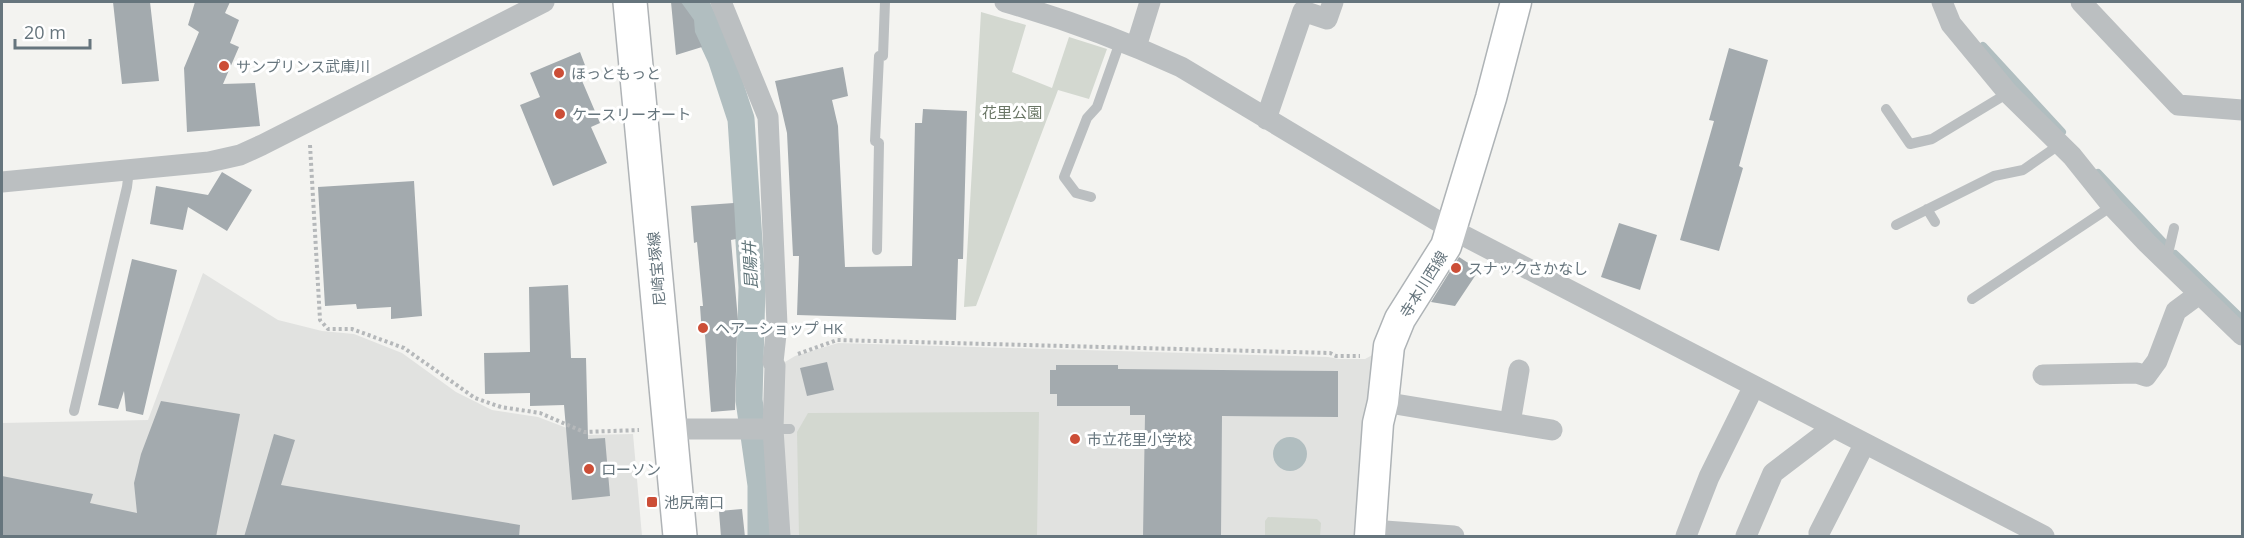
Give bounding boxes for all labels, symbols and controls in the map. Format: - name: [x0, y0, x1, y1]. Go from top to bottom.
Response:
- scale bar: [15, 12, 90, 50]
- text: 20 m: [24, 20, 66, 44]
- place label: サンプリンス武庫川: [236, 56, 370, 76]
- marker: サンプリンス武庫川: [217, 59, 231, 73]
- place label: ほっともっと: [571, 63, 661, 83]
- marker: ほっともっと: [552, 66, 566, 80]
- park label: 花里公園: [982, 102, 1042, 122]
- place label: ケースリーオート: [572, 104, 691, 124]
- marker: ケースリーオート: [553, 107, 567, 121]
- street label: 尼崎宝塚線: [643, 231, 669, 307]
- water label: 昆陽井: [738, 238, 762, 290]
- street label: 寺本川西線: [1395, 247, 1451, 321]
- place label: スナックさかなし: [1468, 258, 1588, 278]
- marker: スナックさかなし: [1449, 261, 1463, 275]
- place label: ヘアーショップ HK: [715, 318, 844, 338]
- marker: ヘアーショップ HK: [696, 321, 710, 335]
- place label: 市立花里小学校: [1087, 429, 1192, 449]
- marker: 市立花里小学校: [1068, 432, 1082, 446]
- place label: ローソン: [601, 459, 661, 479]
- marker: ローソン: [582, 462, 596, 476]
- place label: 池尻南口: [664, 492, 724, 512]
- marker: 池尻南口: [645, 495, 659, 509]

